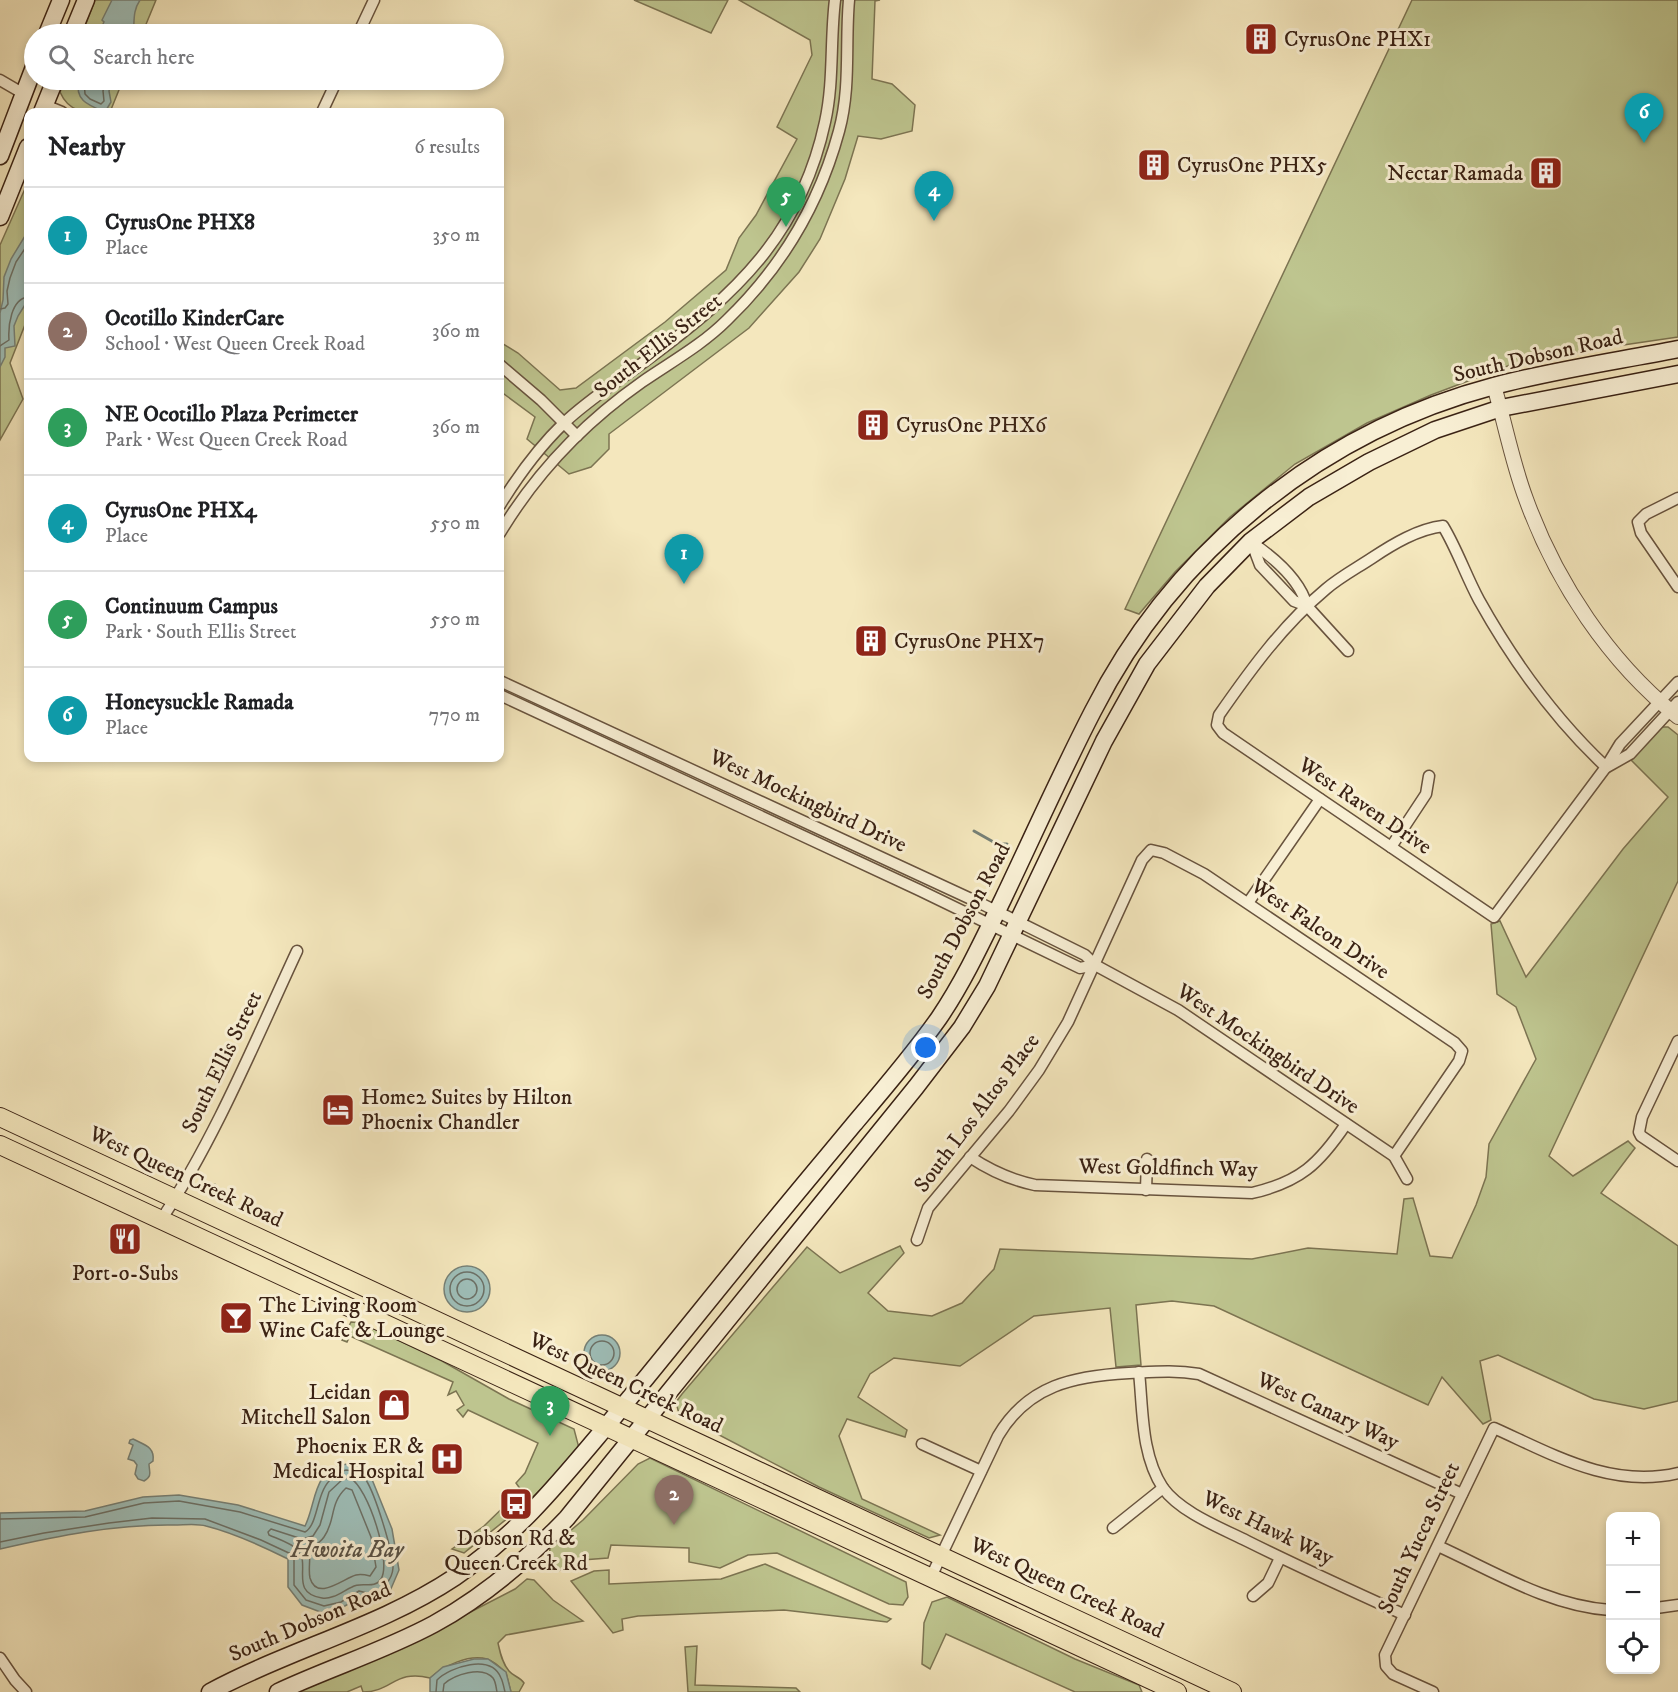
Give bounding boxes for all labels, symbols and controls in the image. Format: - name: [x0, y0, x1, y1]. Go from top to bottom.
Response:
- building icon: CyrusOne PHX1: [1243, 21, 1279, 57]
- search box: [24, 24, 504, 90]
- place label: CyrusOne PHX1: [1284, 26, 1431, 53]
- icon: search: [45, 41, 78, 74]
- text: Search here: [93, 44, 195, 71]
- pin: 6: [1624, 94, 1664, 143]
- text: Nearby: [48, 131, 125, 164]
- text: 6 results: [414, 135, 480, 160]
- building icon: CyrusOne PHX5: [1136, 147, 1172, 183]
- place label: CyrusOne PHX5: [1177, 152, 1327, 179]
- building icon: Nectar Ramada: [1528, 155, 1564, 191]
- place label: Nectar Ramada: [1387, 160, 1524, 187]
- pin: 4: [914, 172, 954, 221]
- pin: 5: [766, 178, 806, 227]
- text: CyrusOne PHX8: [105, 209, 255, 236]
- text: 1: [64, 223, 71, 248]
- text: 350 m: [433, 223, 480, 248]
- text: Place: [105, 236, 148, 261]
- street label: South Ellis Street: [589, 288, 727, 404]
- text: Ocotillo KinderCare: [105, 305, 284, 332]
- text: 2: [63, 319, 72, 344]
- text: 360 m: [432, 319, 480, 344]
- street label: South Dobson Road: [1450, 323, 1626, 389]
- text: School · West Queen Creek Road: [105, 332, 365, 357]
- text: NE Ocotillo Plaza Perimeter: [105, 401, 358, 428]
- building icon: CyrusOne PHX6: [855, 407, 891, 443]
- place label: CyrusOne PHX6: [896, 412, 1048, 439]
- text: 3: [64, 415, 71, 440]
- text: 360 m: [432, 415, 480, 440]
- text: Park · West Queen Creek Road: [105, 428, 347, 453]
- text: CyrusOne PHX4: [105, 497, 257, 524]
- text: 4: [62, 511, 73, 536]
- text: 550 m: [430, 511, 480, 536]
- text: Place: [105, 524, 148, 549]
- pin: 1: [664, 534, 704, 584]
- text: Continuum Campus: [105, 593, 278, 620]
- text: 5: [63, 607, 72, 632]
- text: 550 m: [430, 607, 480, 632]
- text: Park · South Ellis Street: [105, 620, 296, 645]
- building icon: CyrusOne PHX7: [853, 623, 889, 659]
- place label: CyrusOne PHX7: [894, 628, 1045, 655]
- text: Honeysuckle Ramada: [105, 689, 294, 716]
- text: 6: [62, 703, 73, 728]
- text: 770 m: [429, 703, 480, 728]
- text: Place: [105, 716, 148, 741]
- street label: West Mockingbird Drive: [704, 743, 911, 859]
- street label: West Raven Drive: [1292, 751, 1437, 861]
- street label: South Dobson Road: [911, 838, 1017, 1004]
- street label: West Falcon Drive: [1245, 872, 1394, 985]
- street label: West Mockingbird Drive: [1171, 977, 1365, 1120]
- street label: South Ellis Street: [176, 987, 268, 1137]
- street label: South Los Altos Place: [908, 1028, 1046, 1198]
- your location: [911, 1033, 940, 1062]
- place label: Home2 Suites by Hilton Phoenix Chandler: [361, 1084, 573, 1136]
- hotel icon: Home2 Suites by Hilton Phoenix Chandler: [320, 1092, 356, 1128]
- street label: West Queen Creek Road: [84, 1120, 287, 1234]
- street label: West Goldfinch Way: [1077, 1153, 1258, 1183]
- restaurant icon: Port-o-Subs: [107, 1221, 143, 1257]
- place label: Port-o-Subs: [72, 1260, 178, 1287]
- place label: The Living Room Wine Cafe & Lounge: [258, 1292, 445, 1344]
- bar icon: The Living Room Wine Cafe & Lounge: [218, 1300, 254, 1336]
- street label: West Queen Creek Road: [524, 1326, 727, 1440]
- street label: West Canary Way: [1252, 1366, 1404, 1456]
- place label: Leidan Mitchell Salon: [241, 1379, 372, 1431]
- pin: 3: [530, 1386, 570, 1436]
- shop icon: Leidan Mitchell Salon: [376, 1387, 412, 1423]
- place label: Phoenix ER & Medical Hospital: [272, 1433, 424, 1485]
- hospital icon: Phoenix ER & Medical Hospital: [429, 1441, 465, 1477]
- street label: South Yucca Street: [1372, 1458, 1466, 1618]
- pin: 2: [654, 1476, 694, 1525]
- street label: West Hawk Way: [1197, 1484, 1339, 1572]
- bus stop icon: Dobson Rd & Queen Creek Rd: [498, 1486, 534, 1522]
- map controls: [1606, 1512, 1660, 1674]
- button: +: [1606, 1512, 1660, 1566]
- place label: Dobson Rd & Queen Creek Rd: [444, 1525, 588, 1577]
- street label: West Queen Creek Road: [965, 1531, 1168, 1645]
- water label: Hwoita Bay: [289, 1535, 405, 1565]
- button: −: [1606, 1566, 1660, 1620]
- street label: South Dobson Road: [225, 1576, 395, 1668]
- button: locate: [1606, 1620, 1660, 1674]

